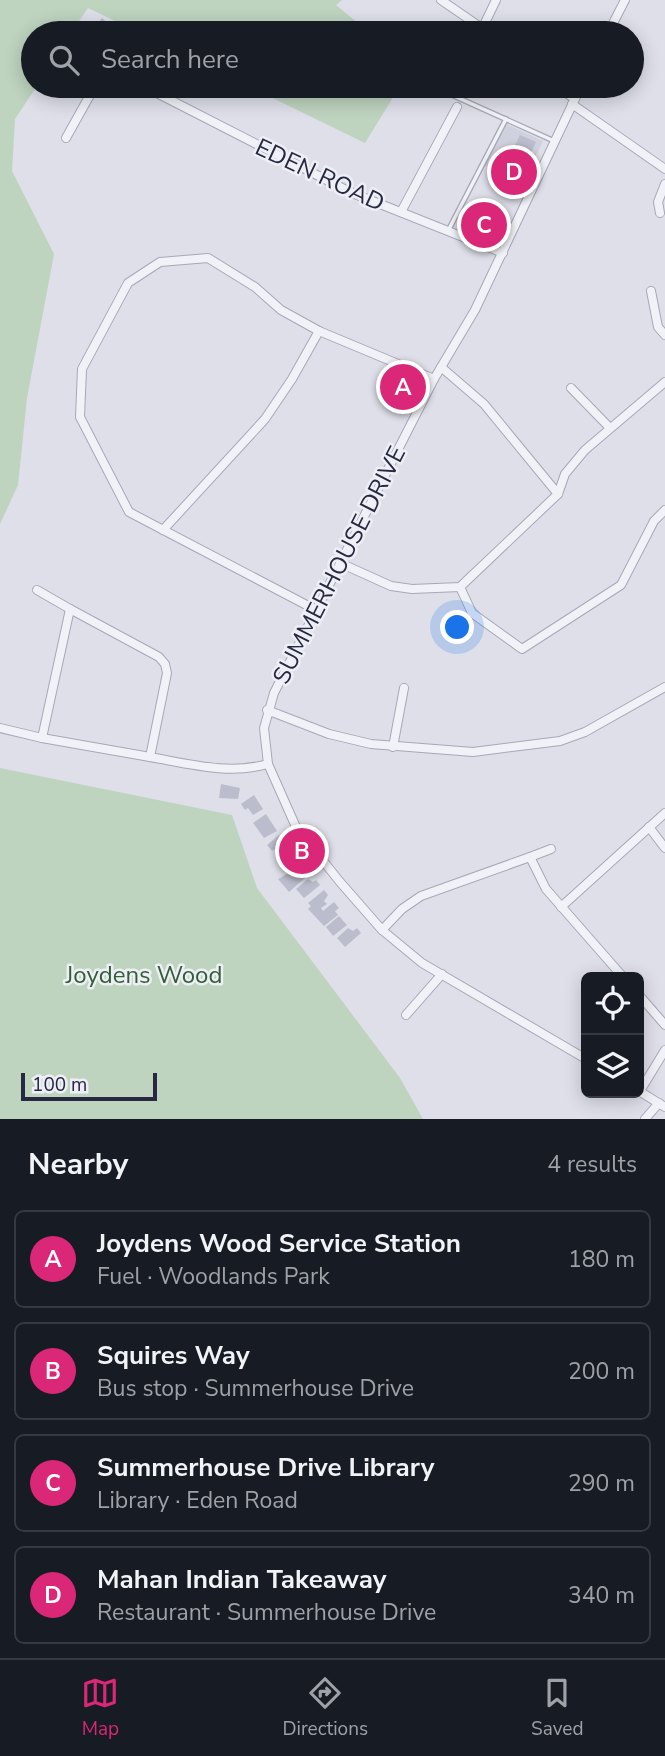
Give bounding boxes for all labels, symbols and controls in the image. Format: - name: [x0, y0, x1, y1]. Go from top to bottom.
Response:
- search box: [21, 21, 644, 98]
- icon: search: [45, 41, 83, 79]
- text: Search here: [101, 42, 239, 77]
- street label: EDEN ROAD: [250, 131, 390, 219]
- pin: D: [491, 146, 537, 198]
- pin: C: [461, 199, 507, 251]
- pin: A: [380, 361, 426, 413]
- street label: SUMMERHOUSE DRIVE: [265, 441, 413, 689]
- your location: [440, 610, 474, 644]
- pin: B: [279, 825, 325, 877]
- park label: Joydens Wood: [65, 959, 222, 991]
- map controls: [581, 972, 644, 1098]
- button: locate: [581, 972, 644, 1035]
- button: layers: [581, 1035, 644, 1098]
- scale bar: [21, 1070, 158, 1102]
- text: 100 m: [32, 1072, 87, 1098]
- text: Nearby: [28, 1144, 128, 1185]
- text: 4 results: [547, 1149, 637, 1180]
- text: Joydens Wood Service Station: [97, 1226, 461, 1261]
- text: A: [44, 1244, 62, 1275]
- text: 180 m: [568, 1244, 635, 1275]
- text: Fuel · Woodlands Park: [97, 1261, 330, 1292]
- text: Squires Way: [97, 1338, 250, 1373]
- text: B: [45, 1356, 61, 1387]
- text: 200 m: [568, 1356, 635, 1387]
- text: Bus stop · Summerhouse Drive: [97, 1373, 414, 1404]
- text: Summerhouse Drive Library: [97, 1450, 434, 1485]
- text: C: [45, 1468, 61, 1499]
- text: 290 m: [568, 1468, 635, 1499]
- text: Library · Eden Road: [97, 1485, 298, 1516]
- text: Mahan Indian Takeaway: [97, 1562, 387, 1597]
- text: D: [44, 1580, 62, 1611]
- text: 340 m: [568, 1580, 635, 1611]
- text: Restaurant · Summerhouse Drive: [97, 1597, 436, 1628]
- tab: Map: [81, 1674, 119, 1742]
- tab: Directions: [282, 1674, 368, 1742]
- tab: Saved: [531, 1674, 584, 1742]

